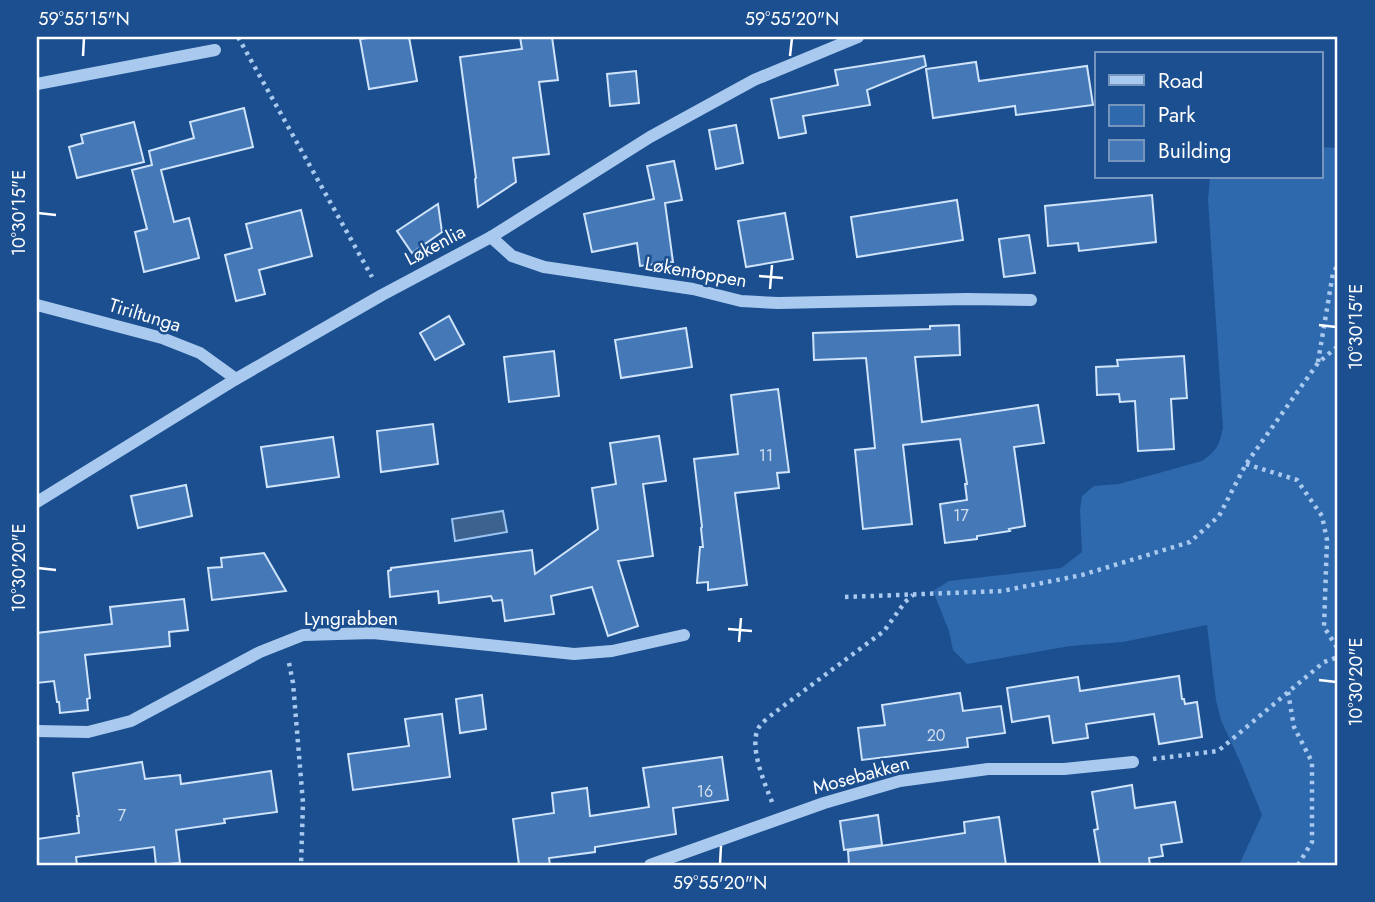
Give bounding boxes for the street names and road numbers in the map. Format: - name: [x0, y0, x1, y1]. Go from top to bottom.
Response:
- street label: Løkenlia: [400, 218, 470, 272]
- street label: Løkentoppen: [643, 250, 749, 294]
- street label: Tiriltunga: [106, 291, 184, 339]
- street label: Lyngrabben: [304, 605, 398, 632]
- street label: Mosebakken: [810, 749, 912, 801]

